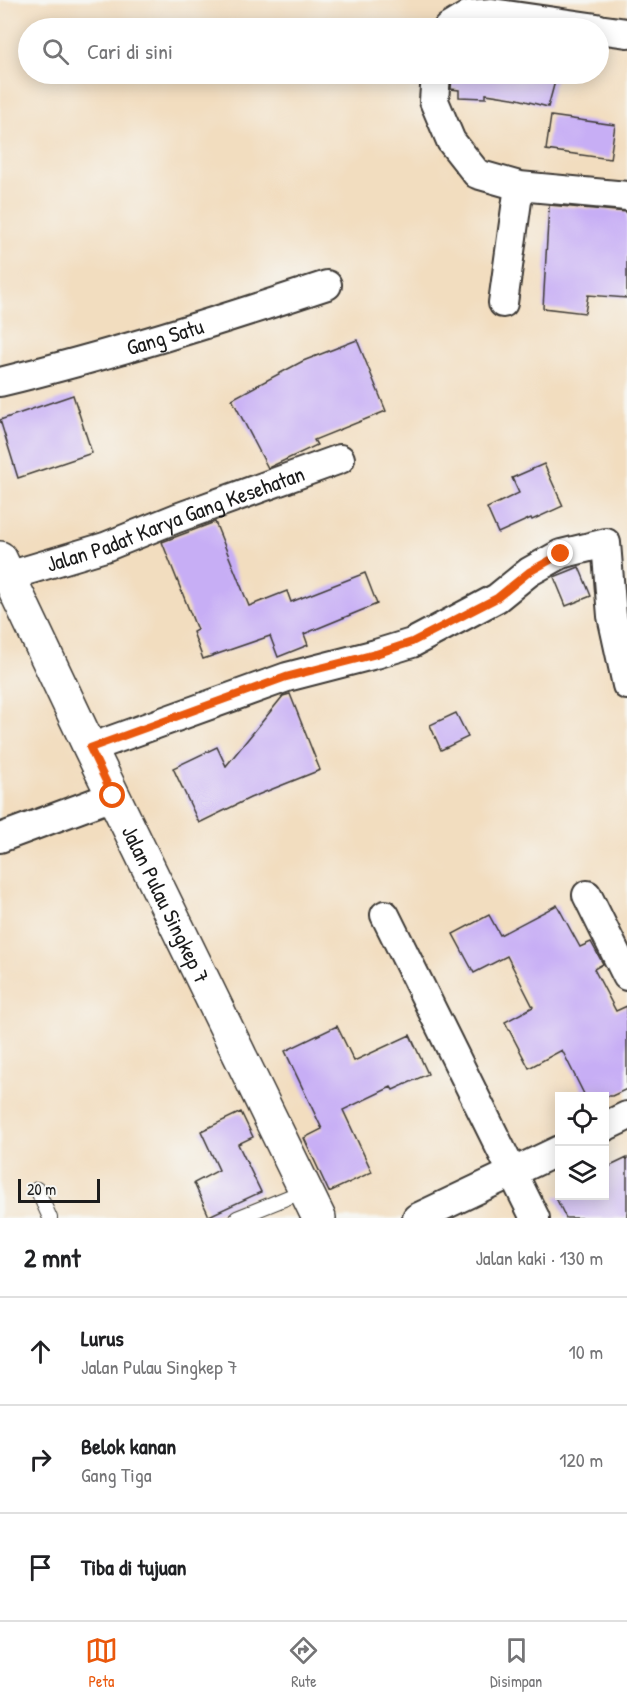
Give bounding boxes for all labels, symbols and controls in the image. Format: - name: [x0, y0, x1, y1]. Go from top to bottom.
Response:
- search box: [18, 18, 609, 84]
- icon: search: [39, 35, 72, 68]
- text: Cari di sini: [87, 36, 173, 66]
- street label: Gang Satu: [123, 311, 207, 362]
- street label: Jalan Padat Karya Gang Kesehatan: [43, 458, 308, 579]
- route end: [547, 540, 573, 566]
- route start: [99, 782, 125, 808]
- street label: Jalan Pulau Singkep 7: [115, 820, 217, 988]
- map controls: [555, 1092, 609, 1200]
- button: locate: [555, 1092, 609, 1146]
- button: layers: [555, 1146, 609, 1200]
- scale bar: [18, 1176, 100, 1204]
- text: 20 m: [27, 1178, 56, 1200]
- text: 2 mnt: [24, 1240, 81, 1275]
- text: Jalan kaki · 130 m: [475, 1244, 603, 1271]
- text: Lurus: [81, 1323, 124, 1353]
- icon: ahead: [24, 1335, 57, 1368]
- text: 10 m: [569, 1338, 603, 1365]
- text: Jalan Pulau Singkep 7: [81, 1353, 237, 1380]
- text: Belok kanan: [81, 1431, 176, 1461]
- icon: right: [24, 1443, 57, 1476]
- text: 120 m: [559, 1446, 603, 1473]
- text: Gang Tiga: [81, 1461, 152, 1488]
- icon: arrive: [24, 1551, 57, 1584]
- text: Tiba di tujuan: [81, 1552, 186, 1582]
- tab: Peta: [85, 1634, 118, 1692]
- tab: Rute: [287, 1634, 320, 1692]
- tab: Disimpan: [490, 1634, 542, 1692]

